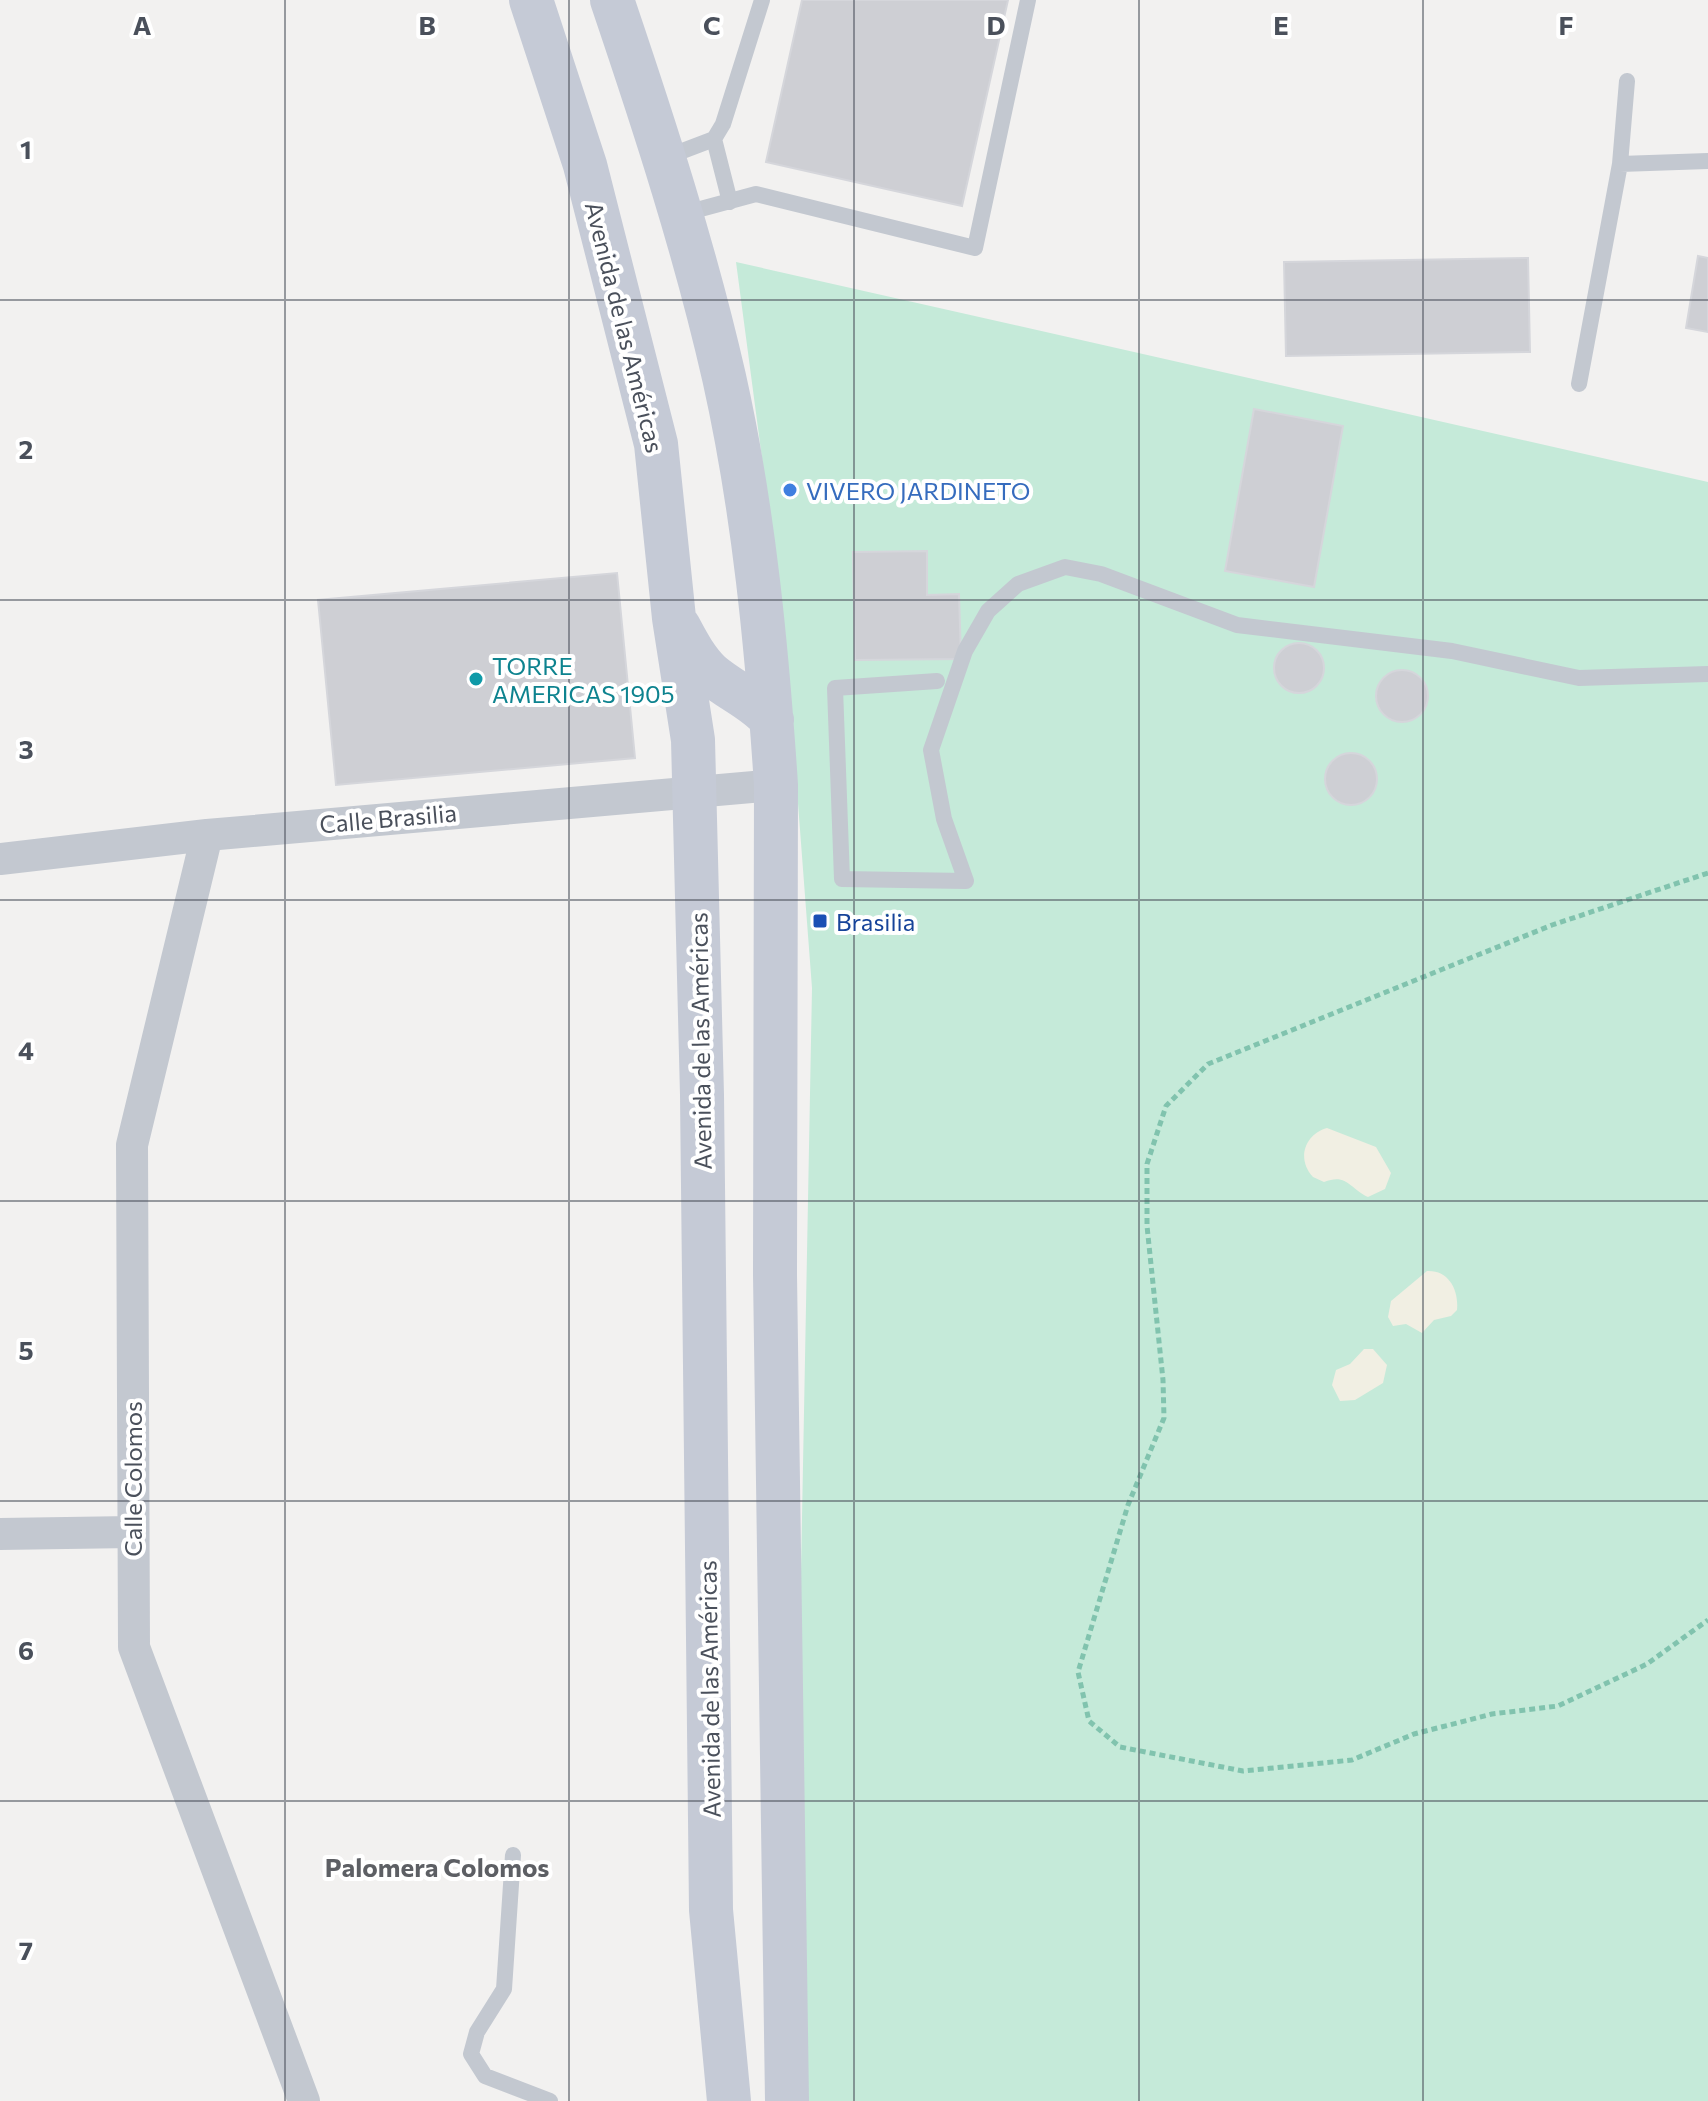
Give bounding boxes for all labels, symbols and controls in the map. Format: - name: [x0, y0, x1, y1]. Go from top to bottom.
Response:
- text: A: [133, 9, 152, 40]
- text: B: [418, 9, 436, 40]
- text: C: [703, 9, 721, 40]
- text: D: [986, 9, 1006, 40]
- text: E: [1273, 9, 1289, 40]
- text: F: [1558, 9, 1574, 40]
- text: 1: [20, 133, 32, 164]
- street label: Avenida de las Américas: [580, 198, 670, 456]
- text: 2: [19, 433, 33, 464]
- place label: VIVERO JARDINETO: [806, 476, 1030, 505]
- marker: VIVERO JARDINETO: [781, 481, 799, 499]
- place label: TORRE AMERICAS 1905: [492, 651, 675, 708]
- marker: TORRE AMERICAS 1905: [467, 670, 485, 688]
- text: 3: [18, 733, 34, 764]
- street label: Calle Brasilia: [318, 798, 458, 838]
- place label: Brasilia: [836, 907, 915, 936]
- street label: Avenida de las Américas: [683, 912, 717, 1170]
- marker: Brasilia: [811, 912, 829, 930]
- text: 4: [18, 1034, 34, 1065]
- text: 5: [18, 1334, 34, 1365]
- street label: Calle Colomos: [118, 1401, 147, 1557]
- street label: Avenida de las Américas: [692, 1560, 726, 1818]
- text: 6: [18, 1634, 34, 1665]
- district label: Palomera Colomos: [325, 1851, 549, 1882]
- text: 7: [19, 1934, 33, 1965]

